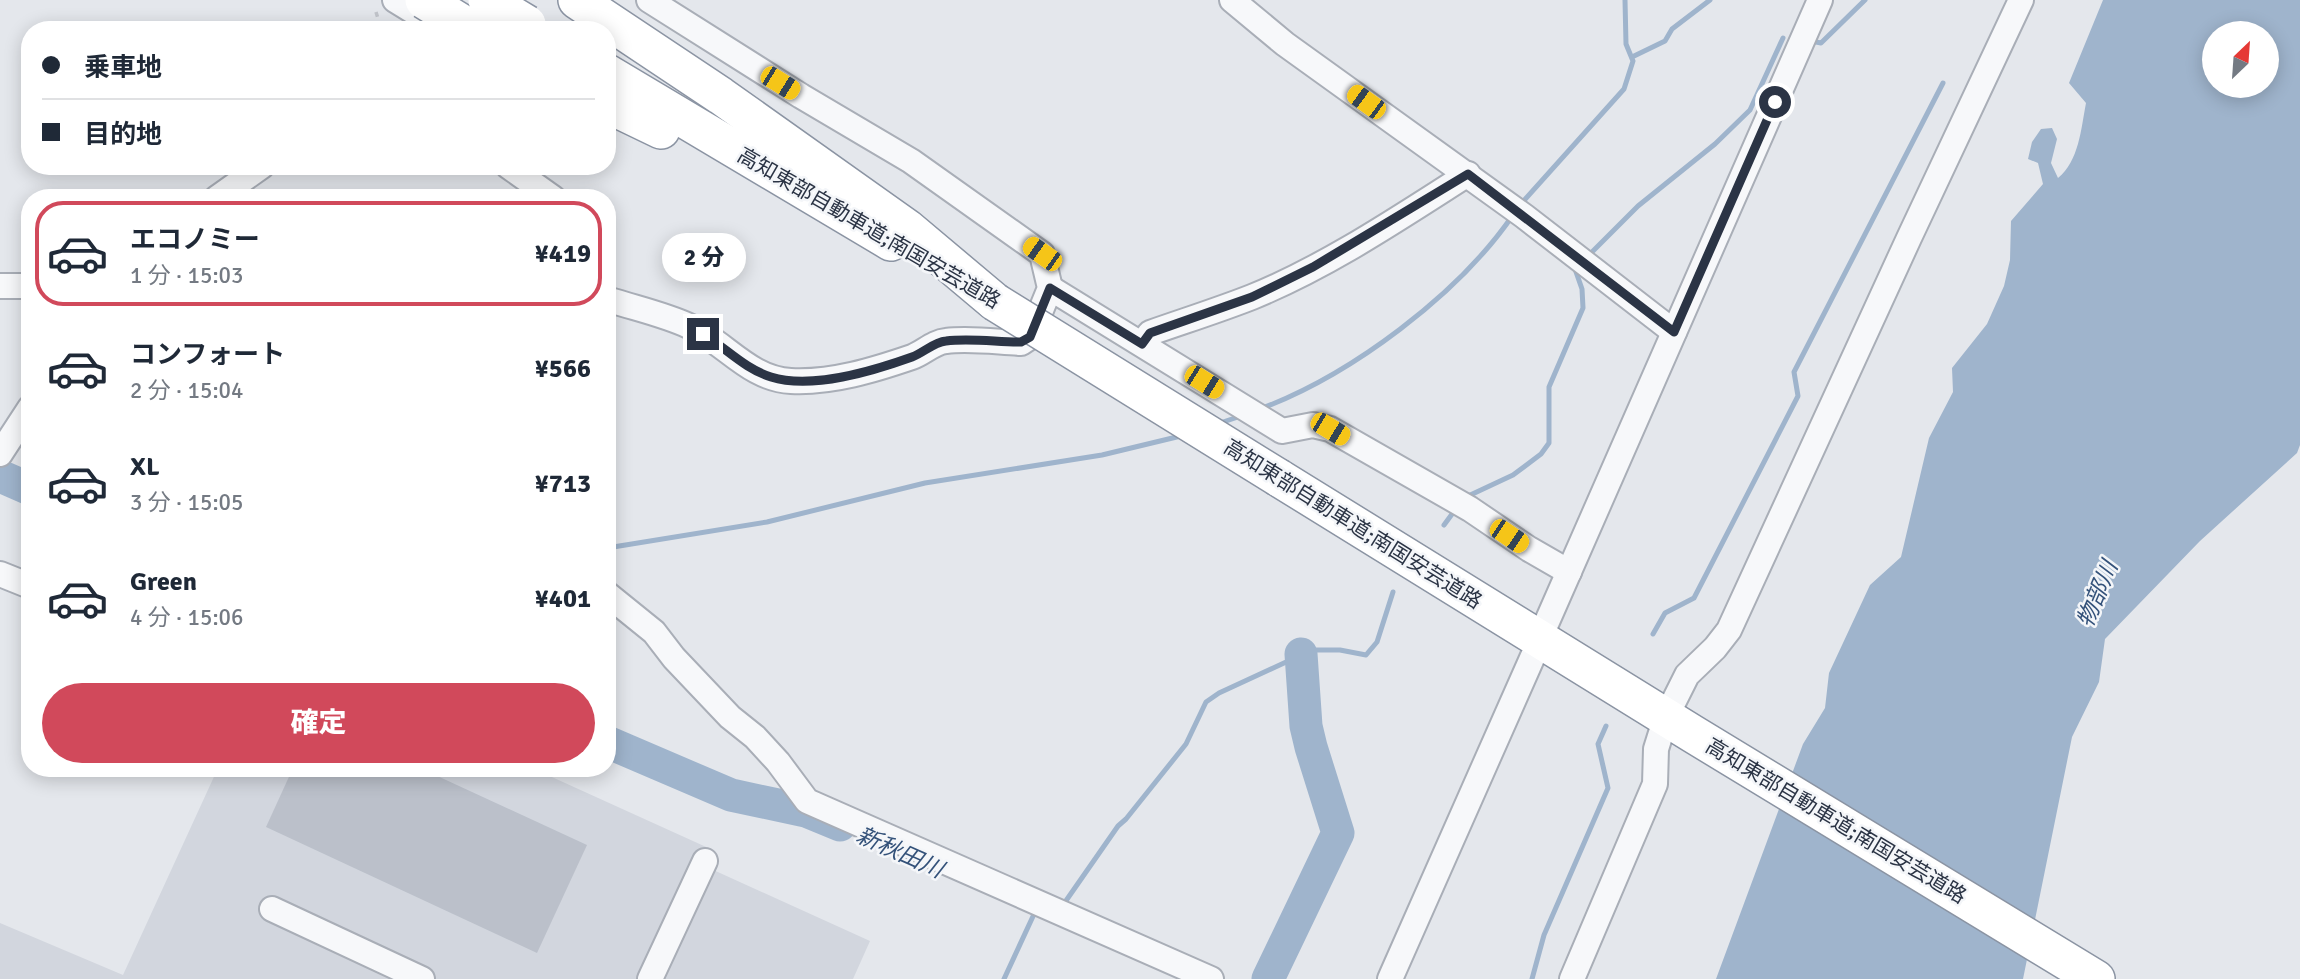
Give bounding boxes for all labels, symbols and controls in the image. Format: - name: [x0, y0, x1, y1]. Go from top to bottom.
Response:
- north arrow: [2202, 21, 2278, 98]
- map controls: [2202, 21, 2279, 98]
- text: 乗車地: [84, 52, 162, 84]
- car: [757, 63, 804, 103]
- car: [1343, 81, 1390, 123]
- route start: [1759, 86, 1791, 118]
- text: 目的地: [84, 119, 162, 151]
- street label: 高知東部自動車道;南国安芸道路: [733, 142, 1005, 314]
- icon: car: [46, 222, 109, 285]
- text: エコノミー: [130, 224, 260, 256]
- callout: 2 分: [661, 232, 745, 282]
- car: [1019, 233, 1066, 275]
- text: ¥419: [535, 238, 591, 270]
- text: 2 分: [684, 243, 724, 272]
- text: 1 分 · 15:03: [130, 261, 243, 290]
- route end: [687, 318, 719, 350]
- icon: car: [46, 337, 109, 400]
- text: コンフォート: [130, 339, 285, 371]
- text: ¥566: [535, 353, 591, 385]
- car: [1181, 362, 1228, 402]
- text: 2 分 · 15:04: [130, 376, 243, 405]
- car: [1307, 409, 1354, 449]
- street label: 高知東部自動車道;南国安芸道路: [1219, 434, 1487, 614]
- text: XL: [130, 451, 160, 483]
- icon: car: [46, 452, 109, 515]
- text: ¥713: [535, 468, 591, 500]
- text: 3 分 · 15:05: [130, 488, 243, 517]
- car: [1486, 516, 1533, 556]
- water label: 物部川: [2071, 554, 2125, 632]
- text: Green: [130, 566, 197, 598]
- icon: car: [46, 567, 109, 630]
- text: ¥401: [535, 583, 591, 615]
- text: 4 分 · 15:06: [130, 603, 243, 632]
- button: 確定: [42, 683, 595, 763]
- street label: 高知東部自動車道;南国安芸道路: [1701, 733, 1971, 909]
- water label: 新秋田川: [852, 821, 950, 886]

